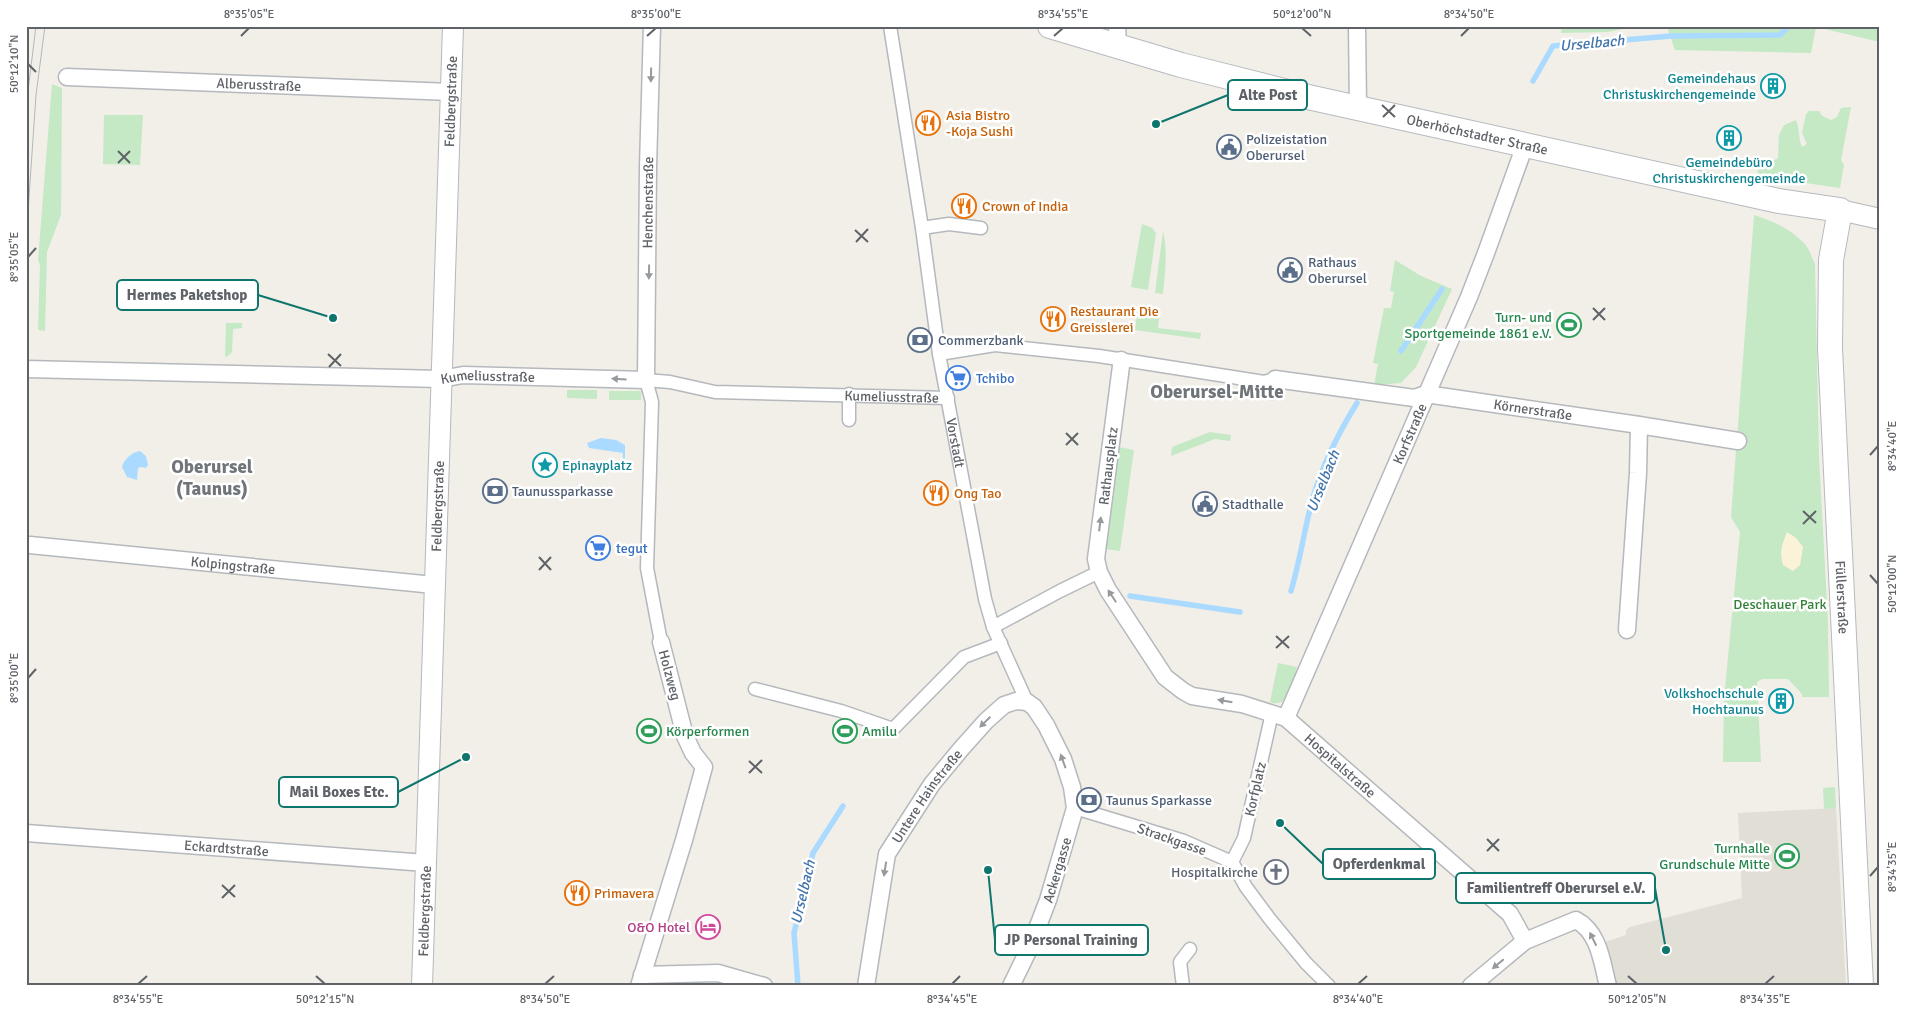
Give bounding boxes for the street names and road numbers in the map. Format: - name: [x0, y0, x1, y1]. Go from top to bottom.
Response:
- street label: Feldbergstraße: [441, 56, 461, 147]
- street label: Alberusstraße: [216, 75, 302, 95]
- street label: Oberhöchstadter Straße: [1405, 111, 1549, 159]
- street label: Henchenstraße: [639, 156, 657, 249]
- street label: Kumeliusstraße: [439, 366, 535, 388]
- street label: Kumeliusstraße: [844, 387, 939, 407]
- street label: Körnerstraße: [1492, 396, 1573, 424]
- street label: Korfstraße: [1389, 401, 1431, 467]
- street label: Vorstadt: [942, 417, 968, 469]
- street label: Rathausplatz: [1095, 426, 1122, 506]
- street label: Feldbergstraße: [428, 460, 448, 552]
- street label: Kolpingstraße: [190, 553, 276, 578]
- street label: Füllerstraße: [1831, 560, 1852, 635]
- street label: Holzweg: [655, 648, 684, 702]
- street label: Hospitalstraße: [1301, 730, 1379, 802]
- street label: Untere Hainstraße: [888, 746, 966, 846]
- street label: Korfplatz: [1241, 760, 1270, 818]
- street label: Strackgasse: [1135, 820, 1209, 859]
- street label: Ackergasse: [1039, 835, 1075, 905]
- street label: Eckardtstraße: [183, 837, 269, 860]
- street label: Feldbergstraße: [415, 865, 435, 957]

